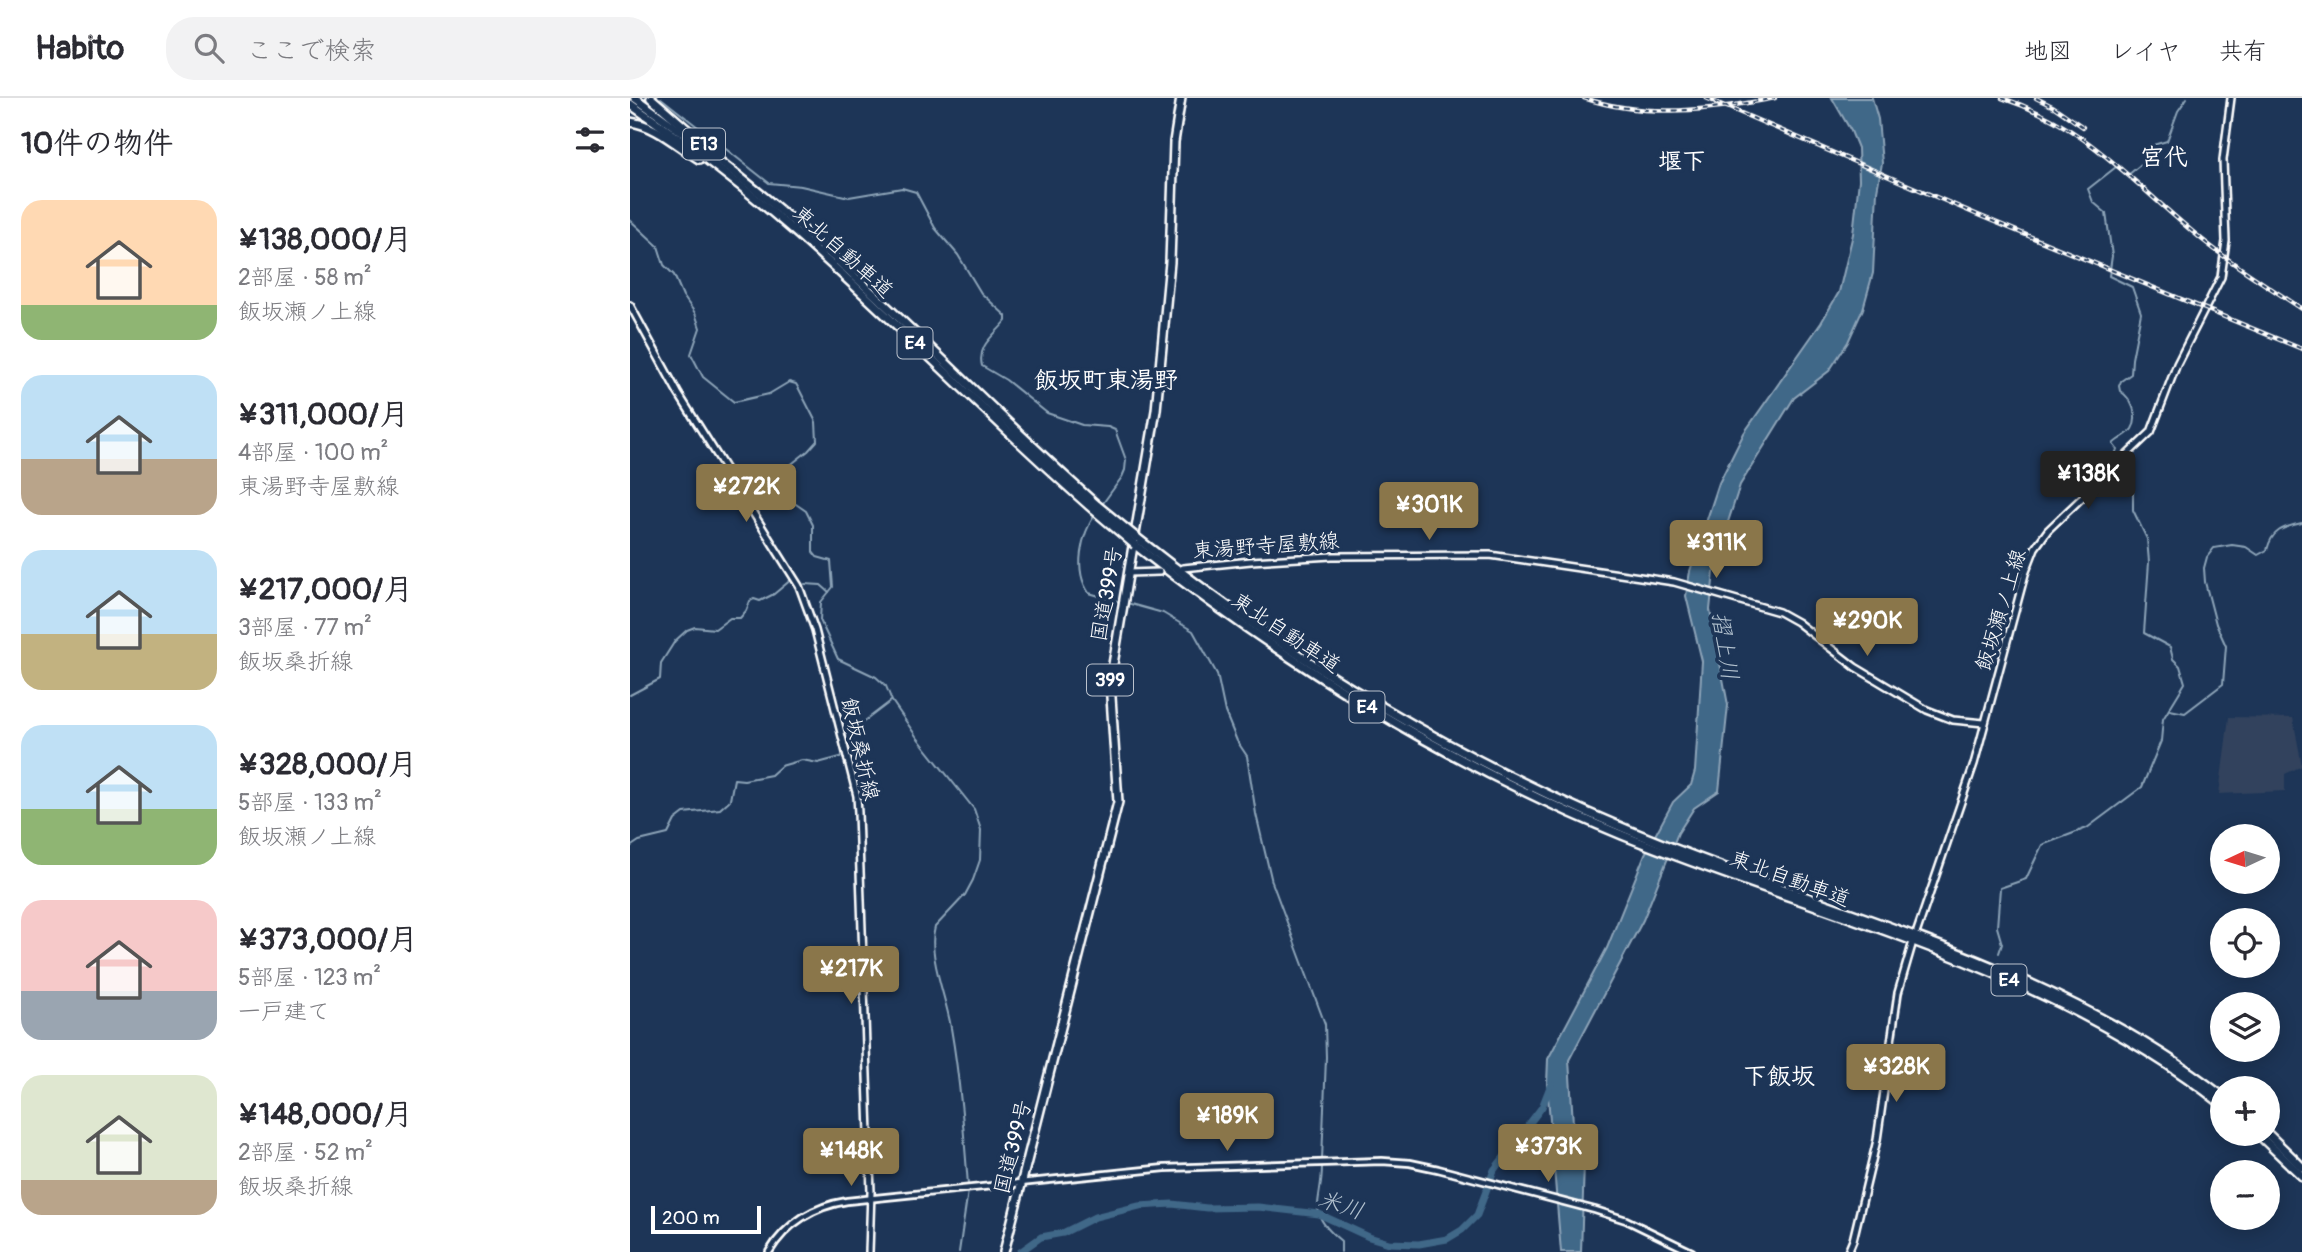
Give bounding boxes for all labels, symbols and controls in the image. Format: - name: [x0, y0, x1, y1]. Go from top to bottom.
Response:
- search box: [166, 17, 656, 80]
- text: Habito: [35, 28, 124, 69]
- icon: search: [190, 29, 228, 67]
- text: ここで検索: [246, 35, 376, 67]
- text: 地図: [2024, 37, 2072, 66]
- text: レイヤ: [2110, 37, 2181, 66]
- text: 共有: [2219, 37, 2267, 66]
- icon: filters: [571, 121, 609, 159]
- text: 10件の物件: [21, 125, 173, 162]
- road number: E13: [683, 128, 725, 159]
- district label: 宮代: [2140, 143, 2188, 172]
- district label: 堰下: [1658, 147, 1706, 176]
- street label: 東北自動車道: [787, 200, 899, 304]
- text: ¥138,000/月: [238, 221, 412, 258]
- icon: home: [77, 228, 161, 312]
- text: 2部屋 · 58 m²: [238, 263, 372, 292]
- text: 飯坂瀬ノ上線: [238, 297, 376, 326]
- road number: E4: [898, 328, 932, 358]
- district label: 飯坂町東湯野: [1034, 366, 1178, 395]
- text: ¥311,000/月: [238, 396, 409, 433]
- icon: home: [77, 403, 161, 487]
- text: 4部屋 · 100 m²: [238, 438, 388, 467]
- pin: ¥138K: [2039, 452, 2137, 511]
- text: ¥138K: [2056, 459, 2120, 488]
- pin: ¥272K: [697, 464, 795, 524]
- text: 東湯野寺屋敷線: [238, 472, 399, 501]
- text: ¥272K: [712, 472, 780, 501]
- pin: ¥301K: [1380, 482, 1478, 542]
- text: ¥301K: [1395, 490, 1463, 519]
- pin: ¥311K: [1667, 520, 1765, 580]
- street label: 東湯野寺屋敷線: [1192, 527, 1340, 565]
- text: ¥311K: [1686, 528, 1746, 557]
- street label: 国道399号: [1085, 544, 1129, 644]
- street label: 飯坂瀬ノ上線: [1970, 546, 2032, 674]
- text: ¥217,000/月: [238, 571, 413, 608]
- icon: home: [77, 578, 161, 662]
- street label: 東北自動車道: [1226, 587, 1346, 679]
- pin: ¥290K: [1818, 598, 1916, 658]
- text: ¥290K: [1832, 606, 1902, 635]
- water label: 摺上川: [1705, 610, 1745, 682]
- text: 3部屋 · 77 m²: [238, 613, 372, 642]
- text: 飯坂桑折線: [238, 647, 353, 676]
- road number: 399: [1087, 664, 1133, 695]
- road number: E4: [1350, 692, 1384, 722]
- street label: 飯坂桑折線: [835, 695, 885, 803]
- text: ¥328,000/月: [238, 746, 417, 783]
- icon: home: [77, 753, 161, 837]
- text: 5部屋 · 133 m²: [238, 788, 382, 817]
- text: 飯坂瀬ノ上線: [238, 822, 376, 851]
- north arrow: [2210, 824, 2280, 894]
- map controls: [2210, 824, 2280, 1230]
- street label: 東北自動車道: [1726, 845, 1854, 913]
- button: locate: [2210, 908, 2280, 978]
- text: ¥373,000/月: [238, 921, 418, 958]
- icon: home: [77, 928, 161, 1012]
- pin: ¥217K: [802, 946, 900, 1006]
- text: ¥217K: [819, 954, 883, 983]
- text: 5部屋 · 123 m²: [238, 963, 381, 992]
- road number: E4: [1992, 964, 2026, 996]
- button: layers: [2210, 992, 2280, 1062]
- text: 一戸建て: [238, 997, 330, 1026]
- pin: ¥328K: [1847, 1044, 1945, 1104]
- text: ¥328K: [1862, 1052, 1930, 1081]
- district label: 下飯坂: [1743, 1062, 1815, 1091]
- button: +: [2210, 1076, 2280, 1146]
- pin: ¥189K: [1178, 1094, 1276, 1153]
- text: ¥148,000/月: [238, 1096, 413, 1133]
- street label: 国道399号: [988, 1097, 1038, 1197]
- text: ¥189K: [1196, 1101, 1258, 1130]
- icon: home: [77, 1103, 161, 1187]
- pin: ¥373K: [1499, 1124, 1597, 1184]
- pin: ¥148K: [802, 1128, 900, 1188]
- text: ¥373K: [1514, 1132, 1582, 1161]
- text: ¥148K: [819, 1136, 883, 1165]
- text: 2部屋 · 52 m²: [238, 1138, 373, 1167]
- button: −: [2210, 1160, 2280, 1230]
- text: 飯坂桑折線: [238, 1172, 353, 1201]
- water label: 米川: [1315, 1184, 1367, 1226]
- scale bar: [651, 1203, 761, 1235]
- text: 200 m: [662, 1206, 720, 1230]

